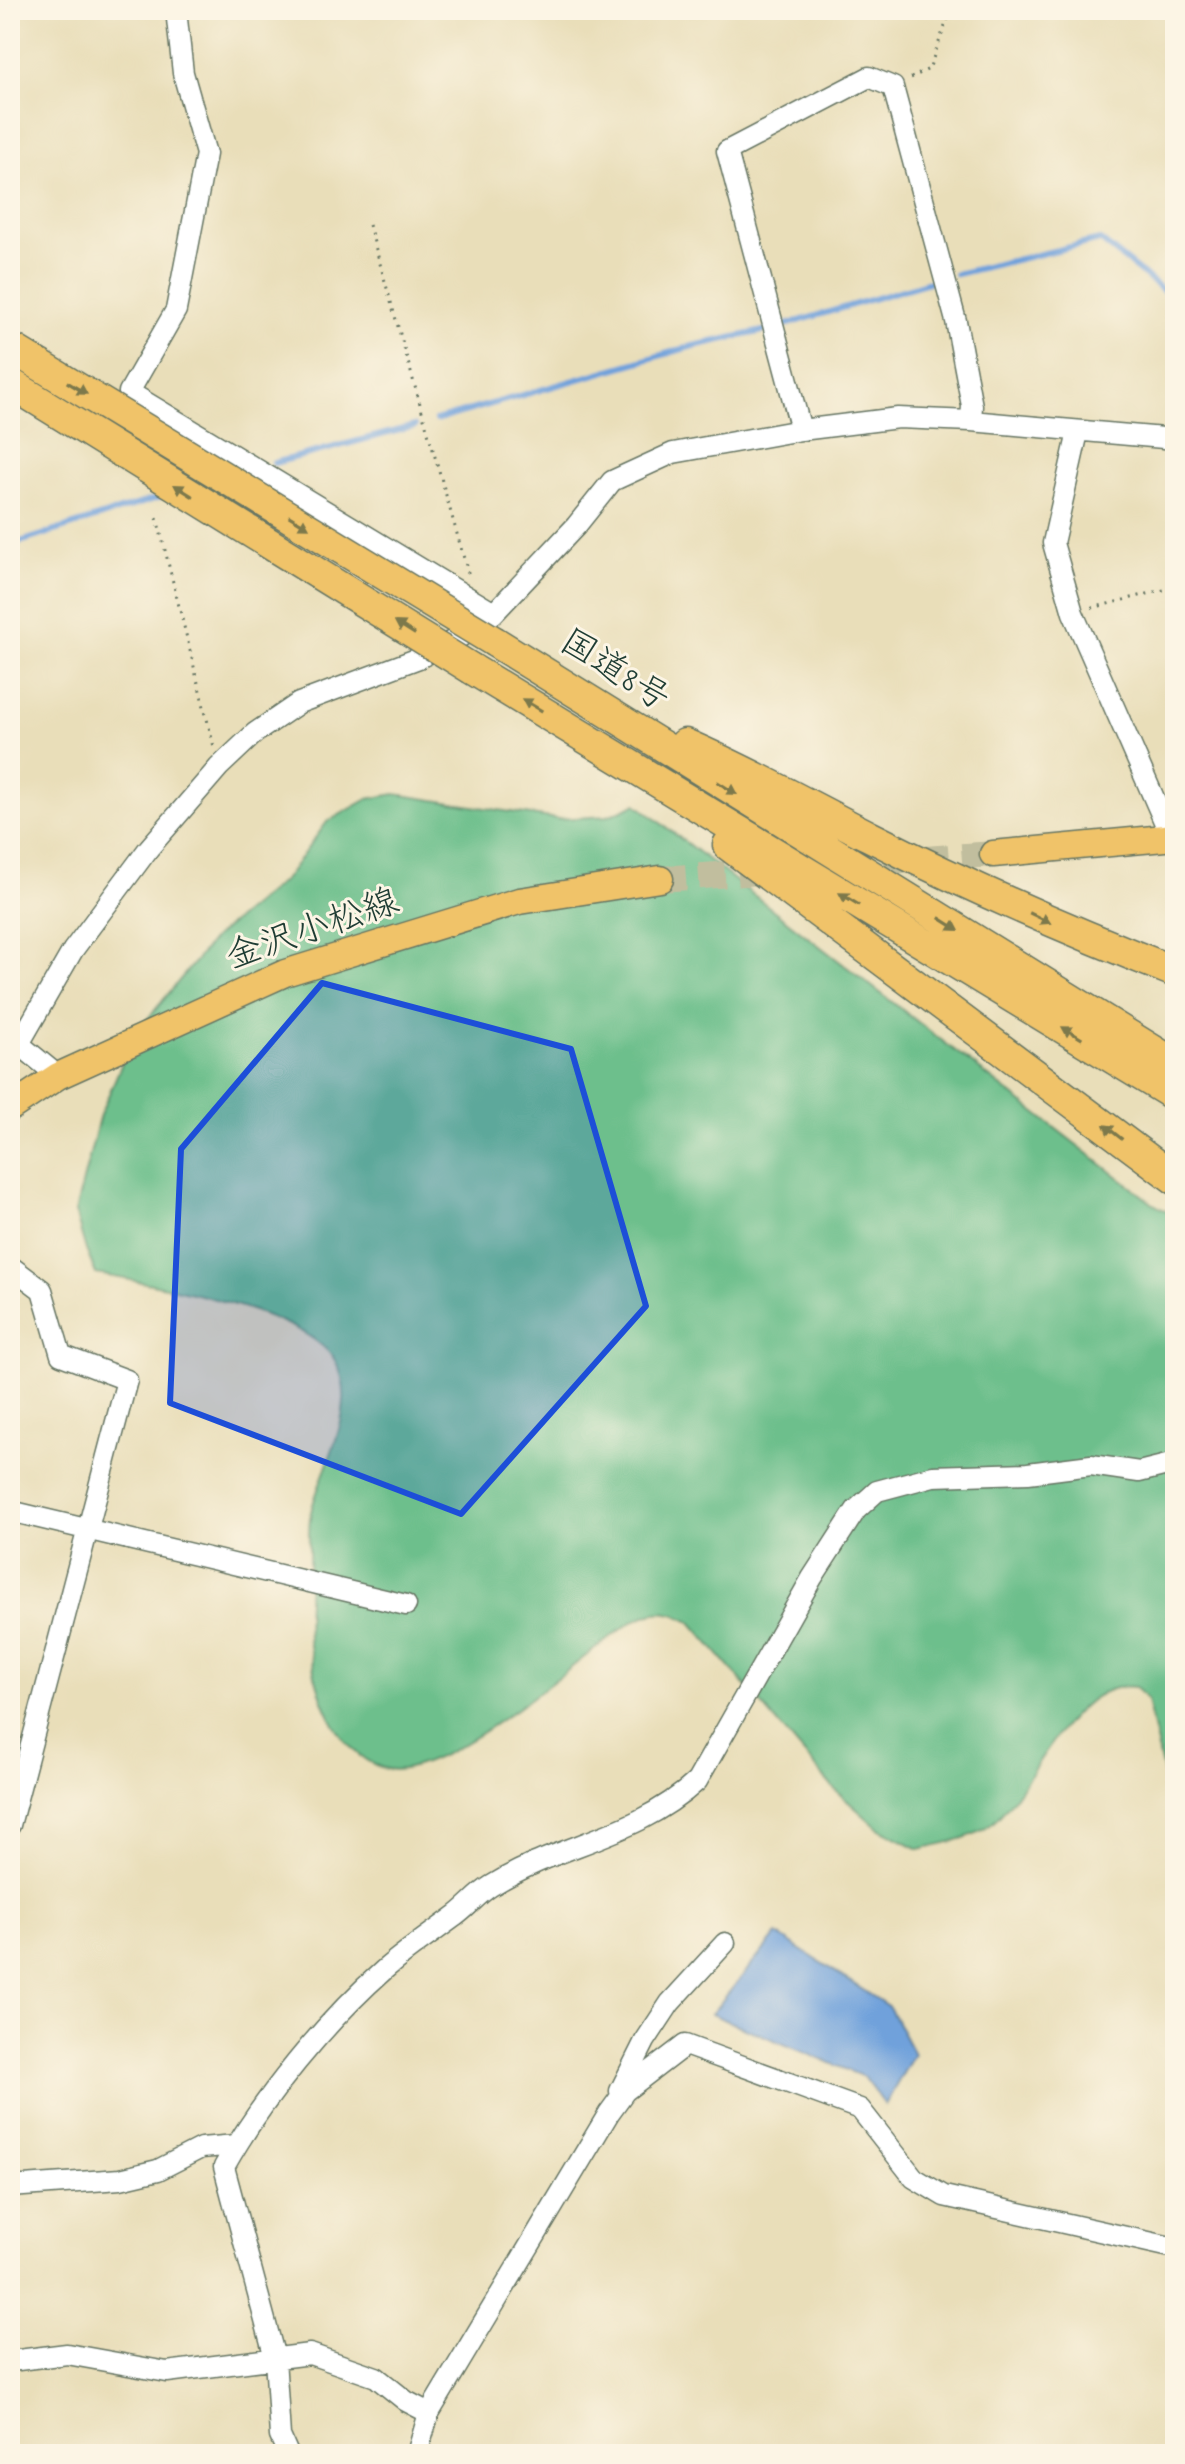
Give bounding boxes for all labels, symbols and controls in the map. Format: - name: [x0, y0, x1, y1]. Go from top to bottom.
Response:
- one-way arrow: [66, 380, 88, 394]
- one-way arrow: [173, 484, 195, 498]
- one-way arrow: [288, 515, 310, 529]
- street label: 国道8号: [548, 617, 680, 727]
- one-way arrow: [395, 620, 416, 635]
- one-way arrow: [521, 698, 543, 712]
- one-way arrow: [716, 780, 738, 794]
- street label: 金沢小松線: [219, 877, 407, 985]
- one-way arrow: [838, 892, 860, 906]
- one-way arrow: [1028, 911, 1051, 925]
- one-way arrow: [938, 916, 960, 930]
- one-way arrow: [1061, 1027, 1083, 1041]
- one-way arrow: [1103, 1125, 1123, 1141]

